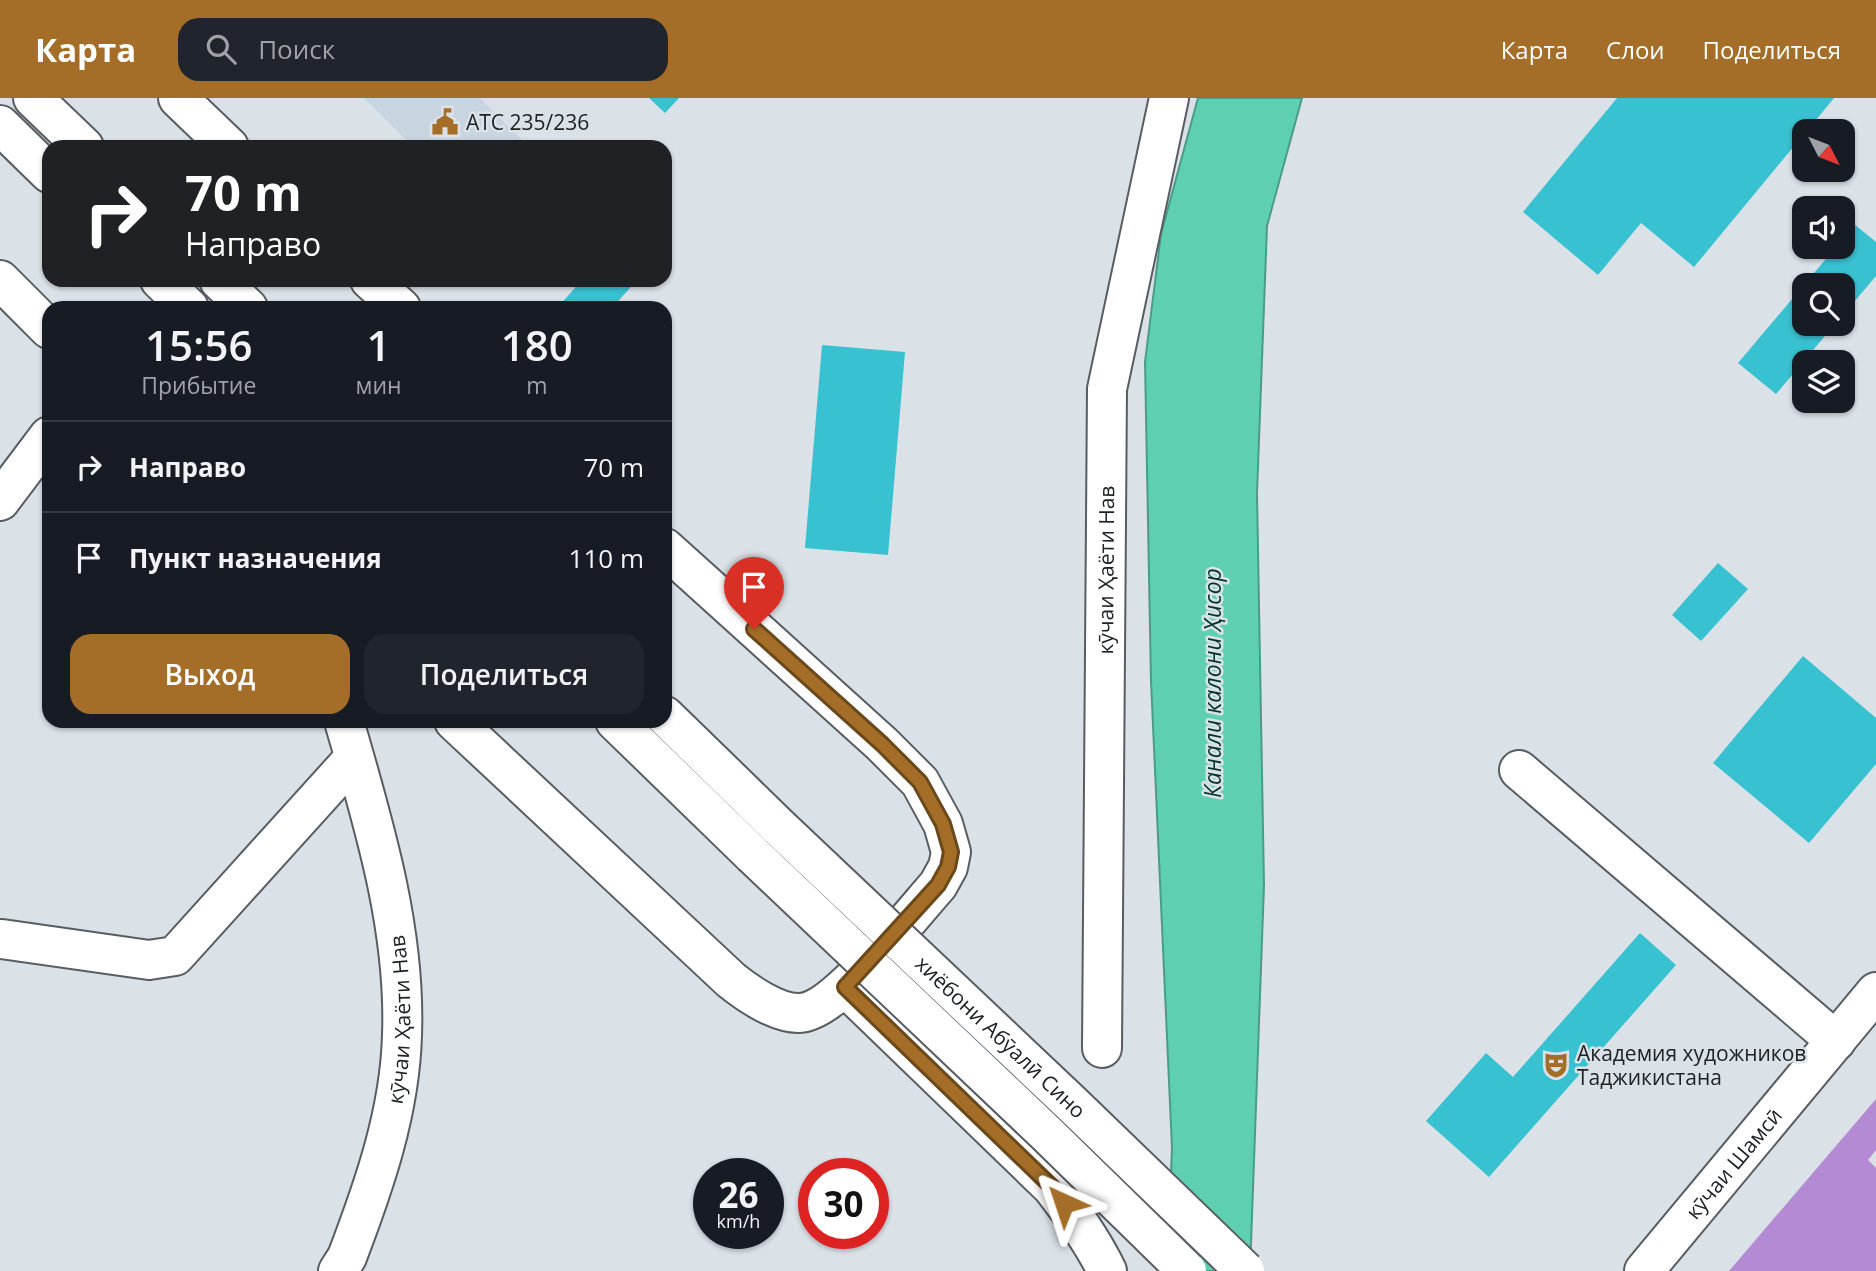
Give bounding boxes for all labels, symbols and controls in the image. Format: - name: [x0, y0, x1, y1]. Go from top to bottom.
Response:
- search box: [178, 18, 668, 81]
- text: Карта: [35, 27, 136, 72]
- icon: search: [202, 30, 240, 68]
- text: Поиск: [258, 31, 335, 67]
- text: Карта: [1501, 33, 1568, 66]
- text: Слои: [1606, 33, 1665, 66]
- text: Поделиться: [1703, 33, 1841, 66]
- public building icon: АТС 235/236: [430, 107, 460, 137]
- place label: АТС 235/236: [466, 108, 589, 136]
- north arrow: [1792, 119, 1855, 182]
- map controls: [1792, 119, 1855, 413]
- text: 70 m: [185, 159, 302, 225]
- icon: right: [70, 168, 161, 259]
- button: sound: [1792, 196, 1855, 259]
- text: Направо: [185, 222, 321, 265]
- button: search: [1792, 273, 1855, 336]
- text: 15:56: [145, 316, 253, 373]
- text: 1: [367, 316, 391, 373]
- text: 180: [501, 316, 573, 373]
- button: layers: [1792, 350, 1855, 413]
- text: Прибытие: [141, 369, 256, 401]
- text: мин: [356, 369, 402, 401]
- text: m: [526, 369, 547, 401]
- icon: right: [70, 448, 108, 486]
- text: Направо: [129, 449, 246, 485]
- text: 70 m: [583, 449, 644, 485]
- street label: кӯчаи Ҳаёти Нав: [1091, 485, 1120, 655]
- icon: arrive: [70, 539, 108, 577]
- text: Пункт назначения: [129, 540, 382, 576]
- text: 110 m: [569, 540, 644, 576]
- pin: [724, 557, 784, 629]
- icon: arrive: [735, 568, 773, 606]
- water label: Канали калони Ҳисор: [1196, 568, 1228, 798]
- button: Выход: [70, 634, 350, 714]
- button: Поделиться: [364, 634, 644, 714]
- street label: кӯчаи Ҳаёти Нав: [381, 933, 416, 1106]
- street label: хиёбони Абӯалӣ Сино: [910, 949, 1092, 1124]
- place label: Академия художников Таджикистана: [1577, 1039, 1806, 1091]
- theatre icon: Академия художников Таджикистана: [1541, 1050, 1571, 1080]
- street label: кӯчаи Шамсӣ: [1679, 1102, 1788, 1225]
- speed limit sign: 30: [798, 1158, 889, 1249]
- position arrow: [1027, 1166, 1101, 1240]
- text: 26: [718, 1171, 759, 1218]
- text: km/h: [717, 1209, 760, 1233]

